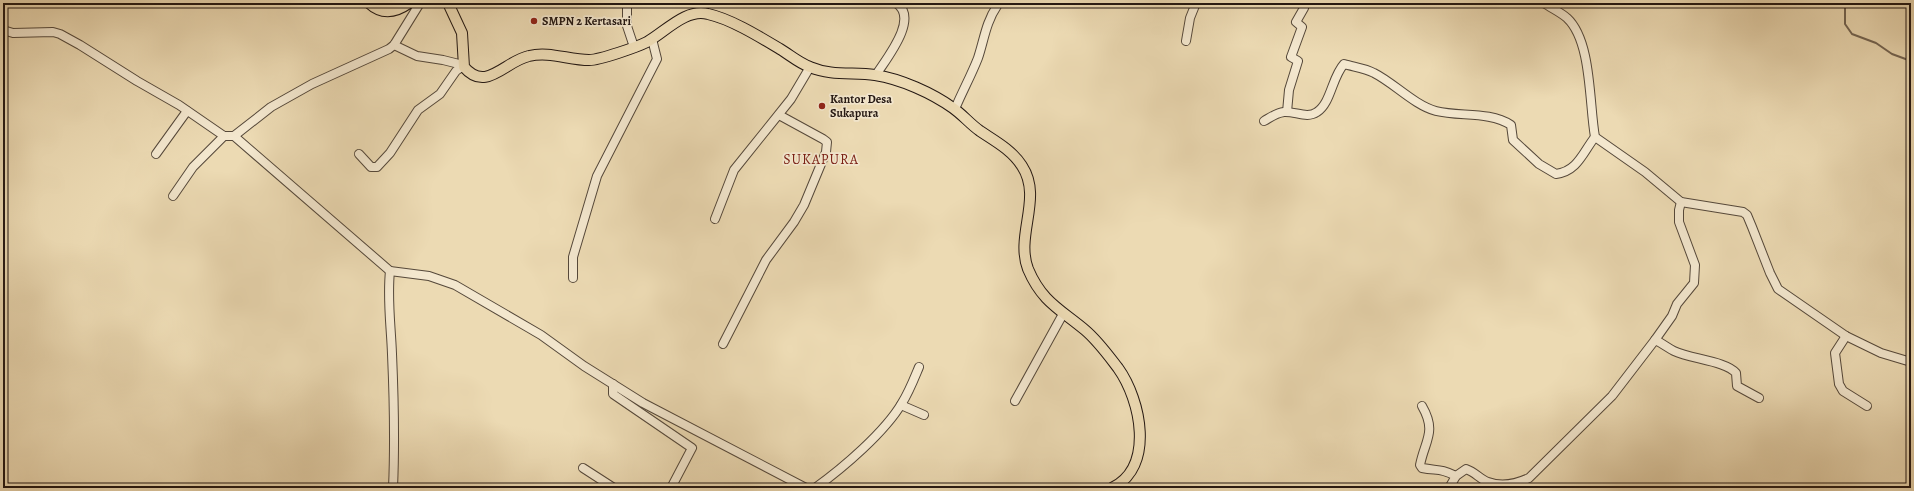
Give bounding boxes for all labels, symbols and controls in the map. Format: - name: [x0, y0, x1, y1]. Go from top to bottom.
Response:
- place label: SMPN 2 Kertasari: [542, 13, 632, 29]
- marker: SMPN 2 Kertasari: [529, 16, 539, 26]
- place label: Kantor Desa Sukapura: [830, 91, 892, 121]
- marker: Kantor Desa Sukapura: [817, 101, 827, 111]
- district label: SUKAPURA: [783, 150, 859, 169]

